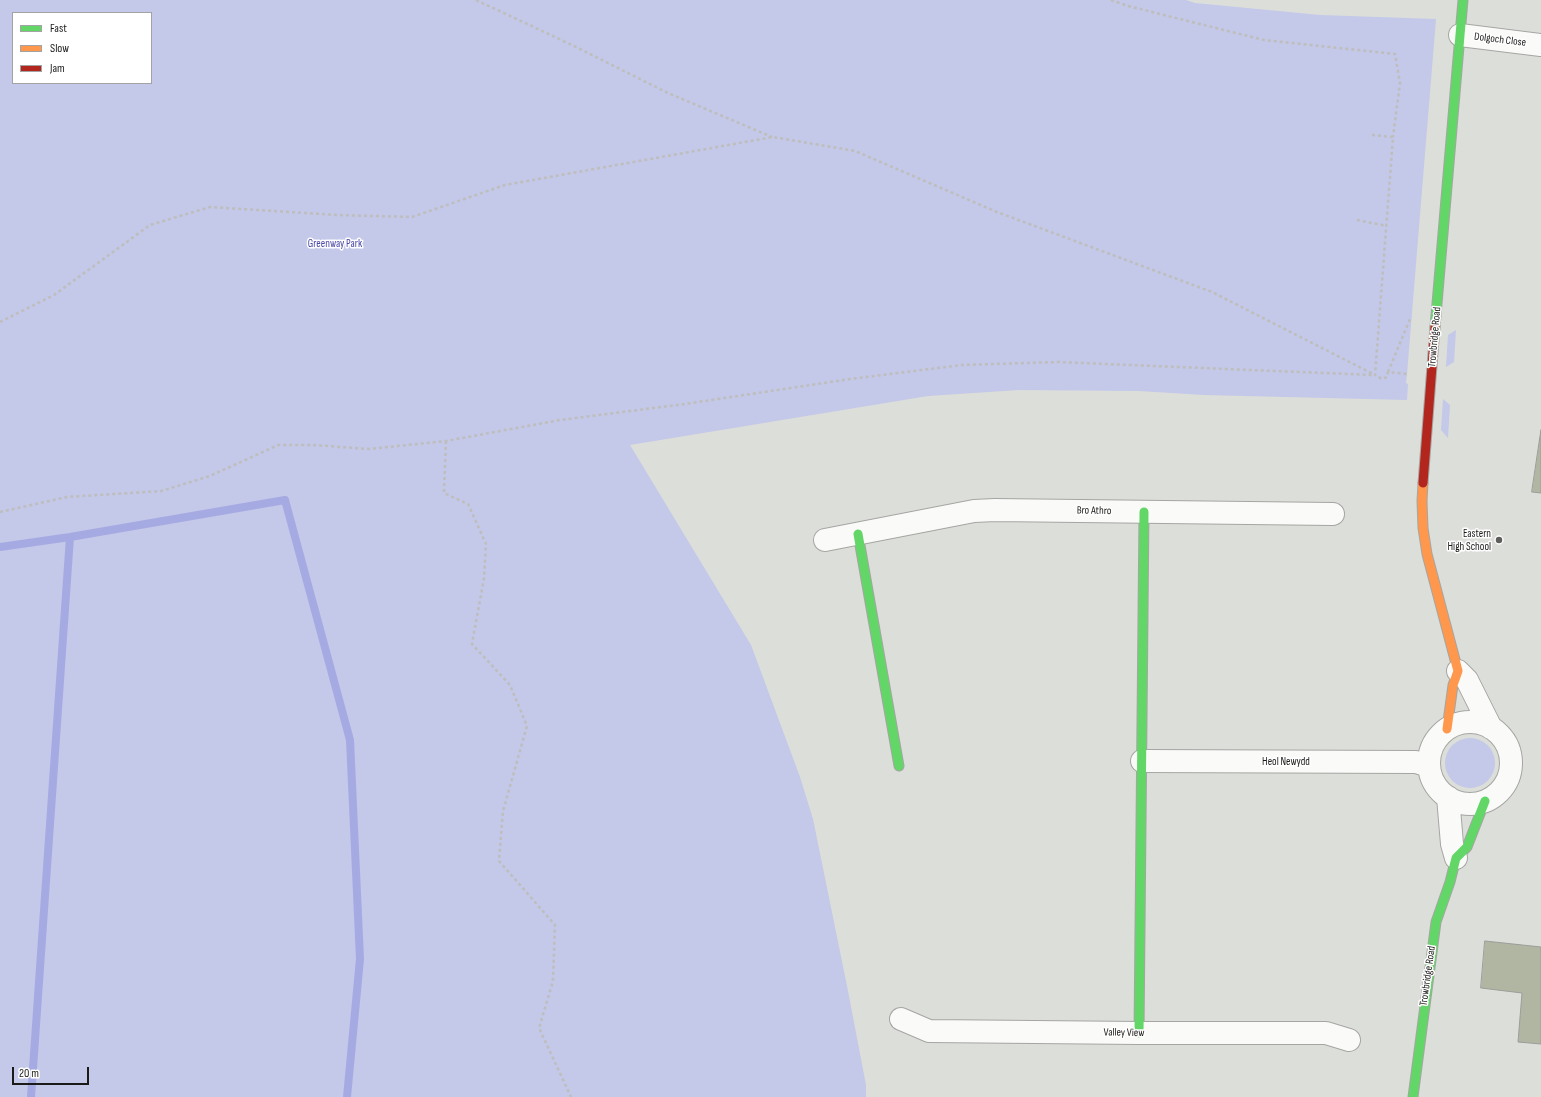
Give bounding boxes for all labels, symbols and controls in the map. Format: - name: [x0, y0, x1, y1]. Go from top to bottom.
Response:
- legend: [12, 12, 152, 84]
- text: Fast: [50, 21, 67, 36]
- street label: Dolgoch Close: [1473, 30, 1527, 50]
- text: Slow: [50, 41, 69, 56]
- text: Jam: [50, 61, 65, 76]
- park label: Greenway Park: [308, 237, 362, 251]
- street label: Trowbridge Road: [1426, 306, 1444, 368]
- street label: Bro Athro: [1077, 504, 1111, 518]
- place label: Eastern High School: [1448, 527, 1491, 553]
- marker: Eastern High School: [1494, 535, 1504, 545]
- street label: Heol Newydd: [1262, 755, 1310, 769]
- street label: Trowbridge Road: [1417, 945, 1439, 1007]
- street label: Valley View: [1103, 1026, 1145, 1040]
- scale bar: [14, 1059, 91, 1085]
- text: 20 m: [19, 1066, 39, 1081]

